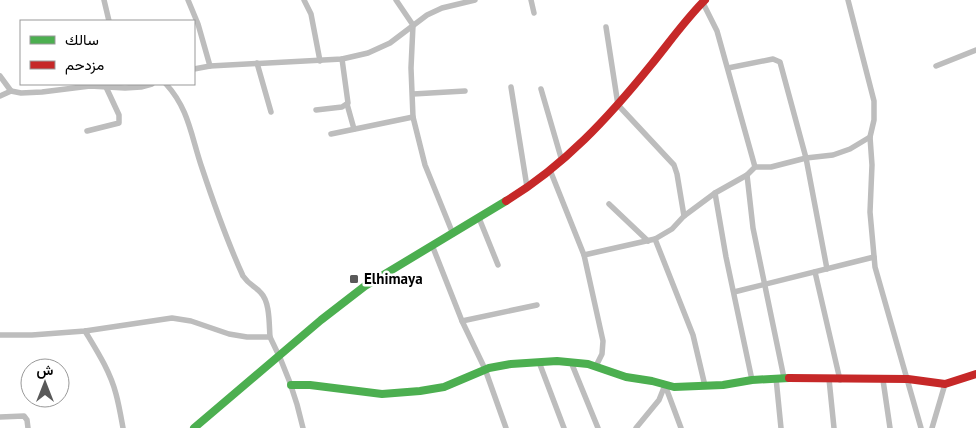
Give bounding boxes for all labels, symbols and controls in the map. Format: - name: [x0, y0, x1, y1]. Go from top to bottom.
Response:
- legend: [20, 20, 195, 85]
- text: سالك: [65, 30, 99, 49]
- text: مزدحم: [65, 55, 104, 75]
- place label: Elhimaya: [364, 269, 423, 288]
- marker: Elhimaya: [348, 273, 360, 285]
- north arrow: [20, 358, 70, 408]
- text: ش: [37, 361, 54, 379]

